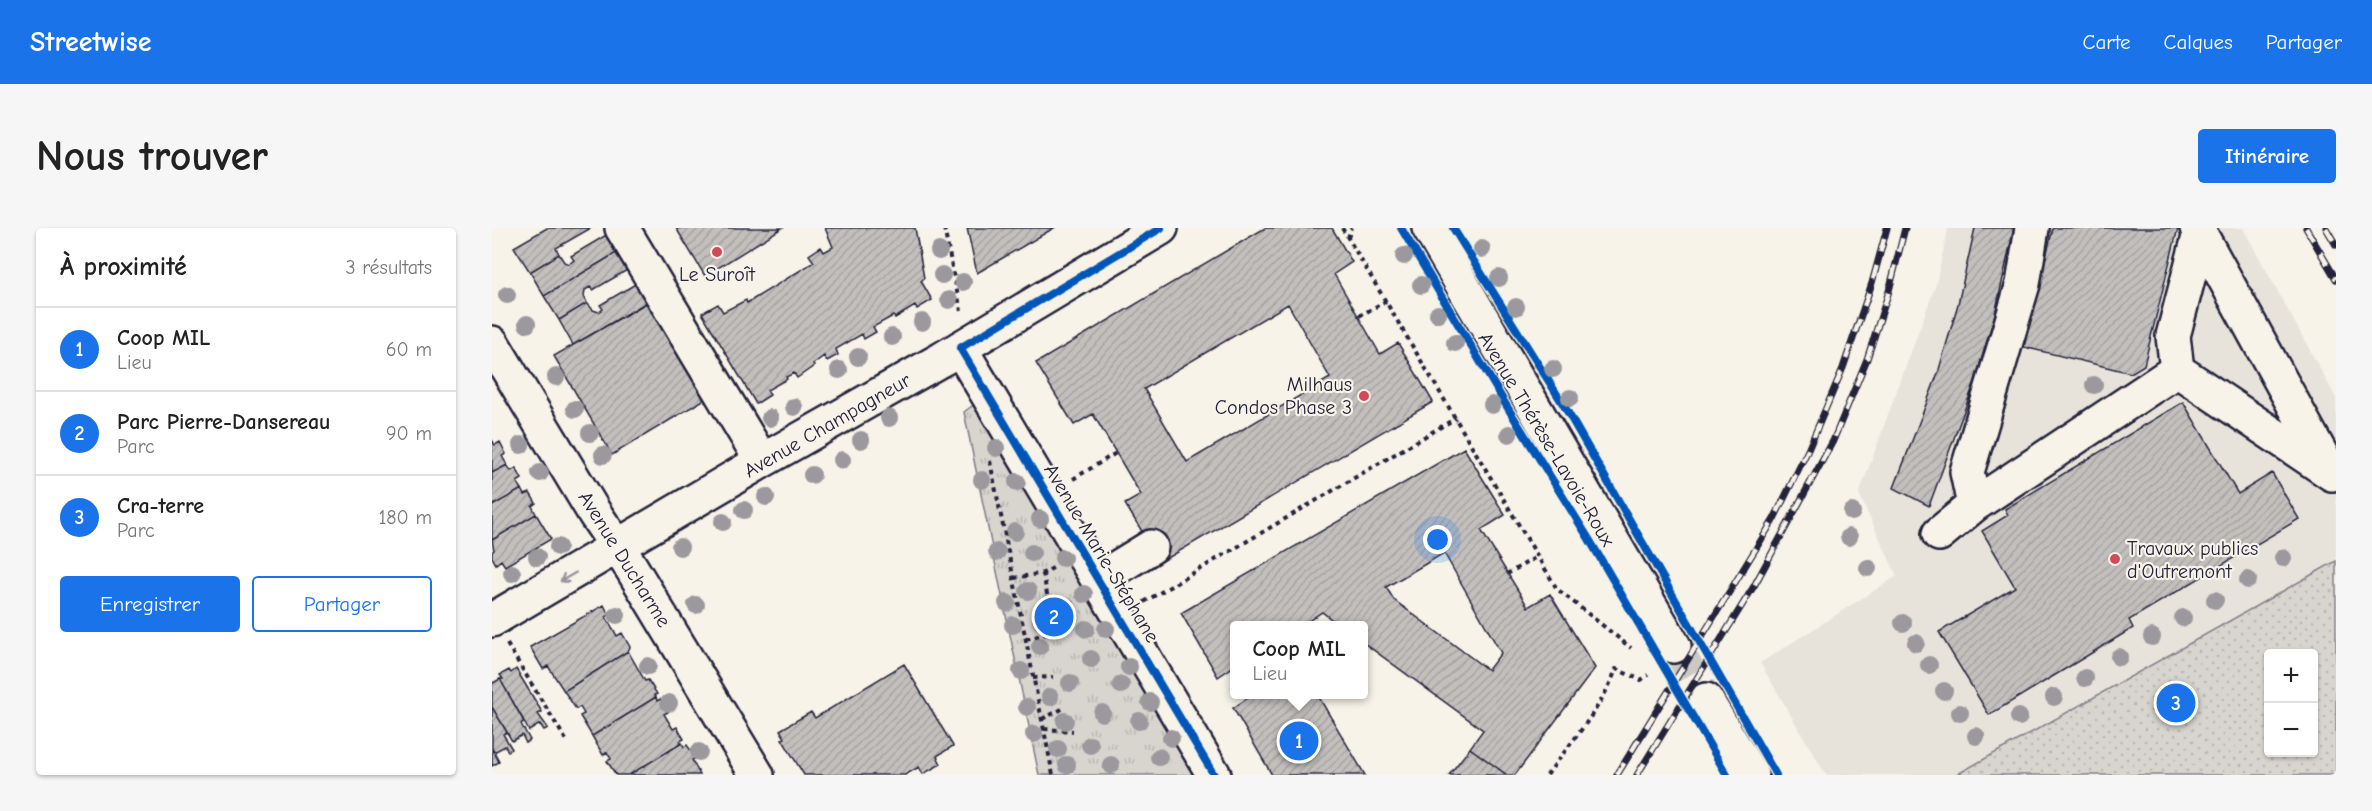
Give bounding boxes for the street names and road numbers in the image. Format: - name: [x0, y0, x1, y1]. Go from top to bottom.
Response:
- street label: Avenue Thérèse-Lavoie-Roux: [1473, 328, 1620, 551]
- street label: Avenue Champagneur: [740, 368, 915, 482]
- street label: Avenue Marie-Stéphane: [1039, 460, 1164, 647]
- street label: Avenue Ducharme: [574, 487, 676, 631]

